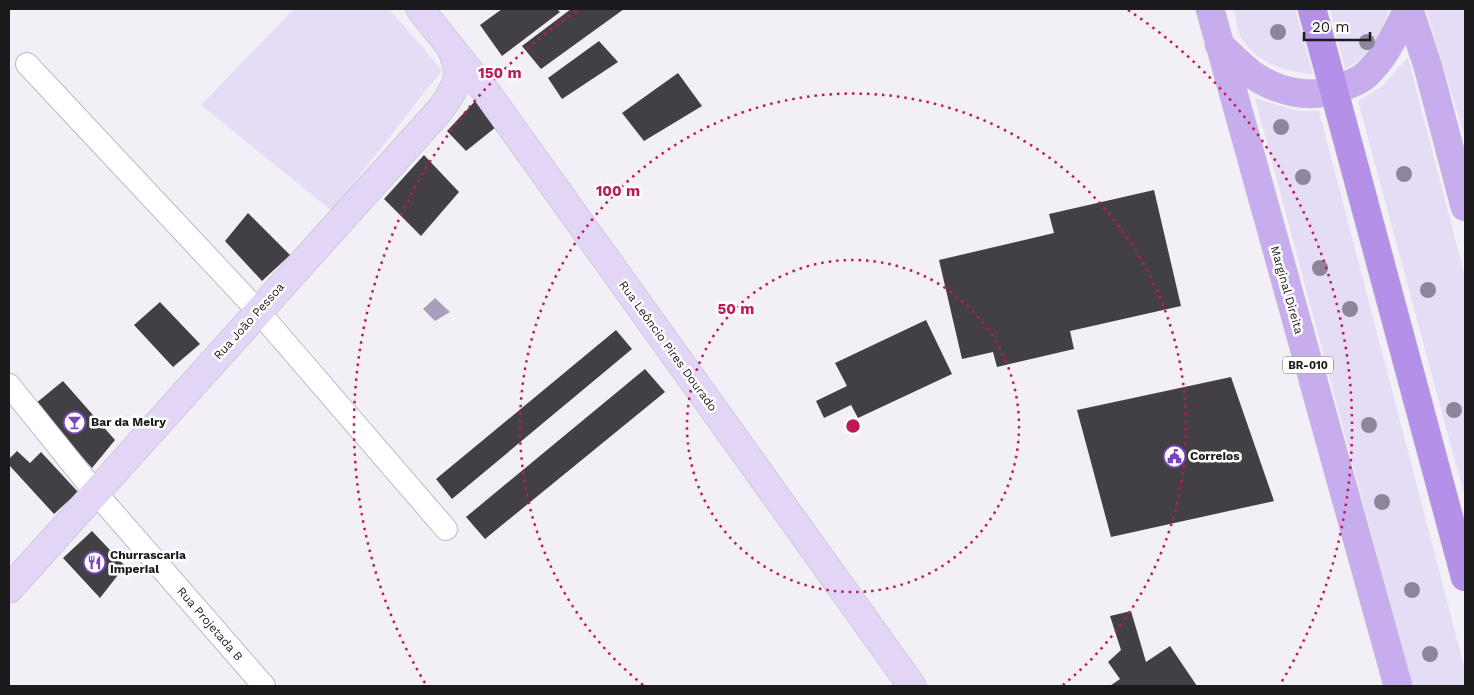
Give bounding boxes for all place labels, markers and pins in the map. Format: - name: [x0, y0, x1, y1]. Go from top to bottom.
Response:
- bar icon: Bar da Melry: [63, 410, 87, 434]
- place label: Bar da Melry: [91, 415, 166, 429]
- centre of rings: [844, 417, 862, 435]
- public building icon: Correios: [1162, 444, 1186, 468]
- place label: Correios: [1190, 449, 1240, 463]
- place label: Churrascaria Imperial: [110, 548, 186, 576]
- restaurant icon: Churrascaria Imperial: [82, 550, 106, 574]

